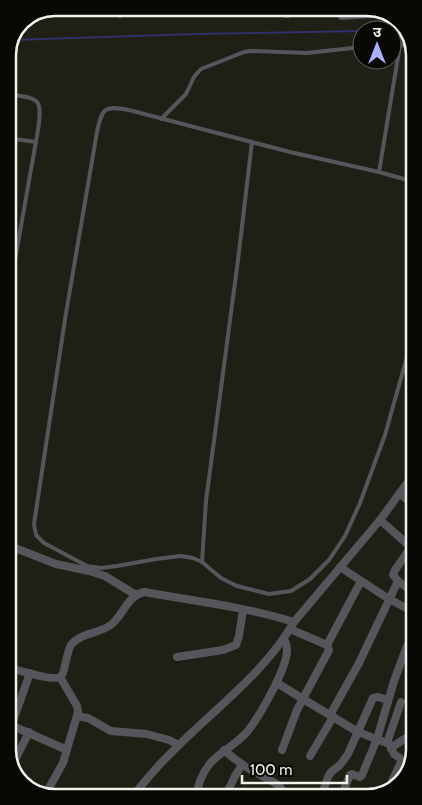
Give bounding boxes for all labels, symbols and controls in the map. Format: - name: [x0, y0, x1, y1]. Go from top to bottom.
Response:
- north arrow: [352, 20, 402, 70]
- text: उ: [373, 23, 382, 41]
- scale bar: [242, 752, 347, 784]
- text: 100 m: [250, 761, 292, 779]

